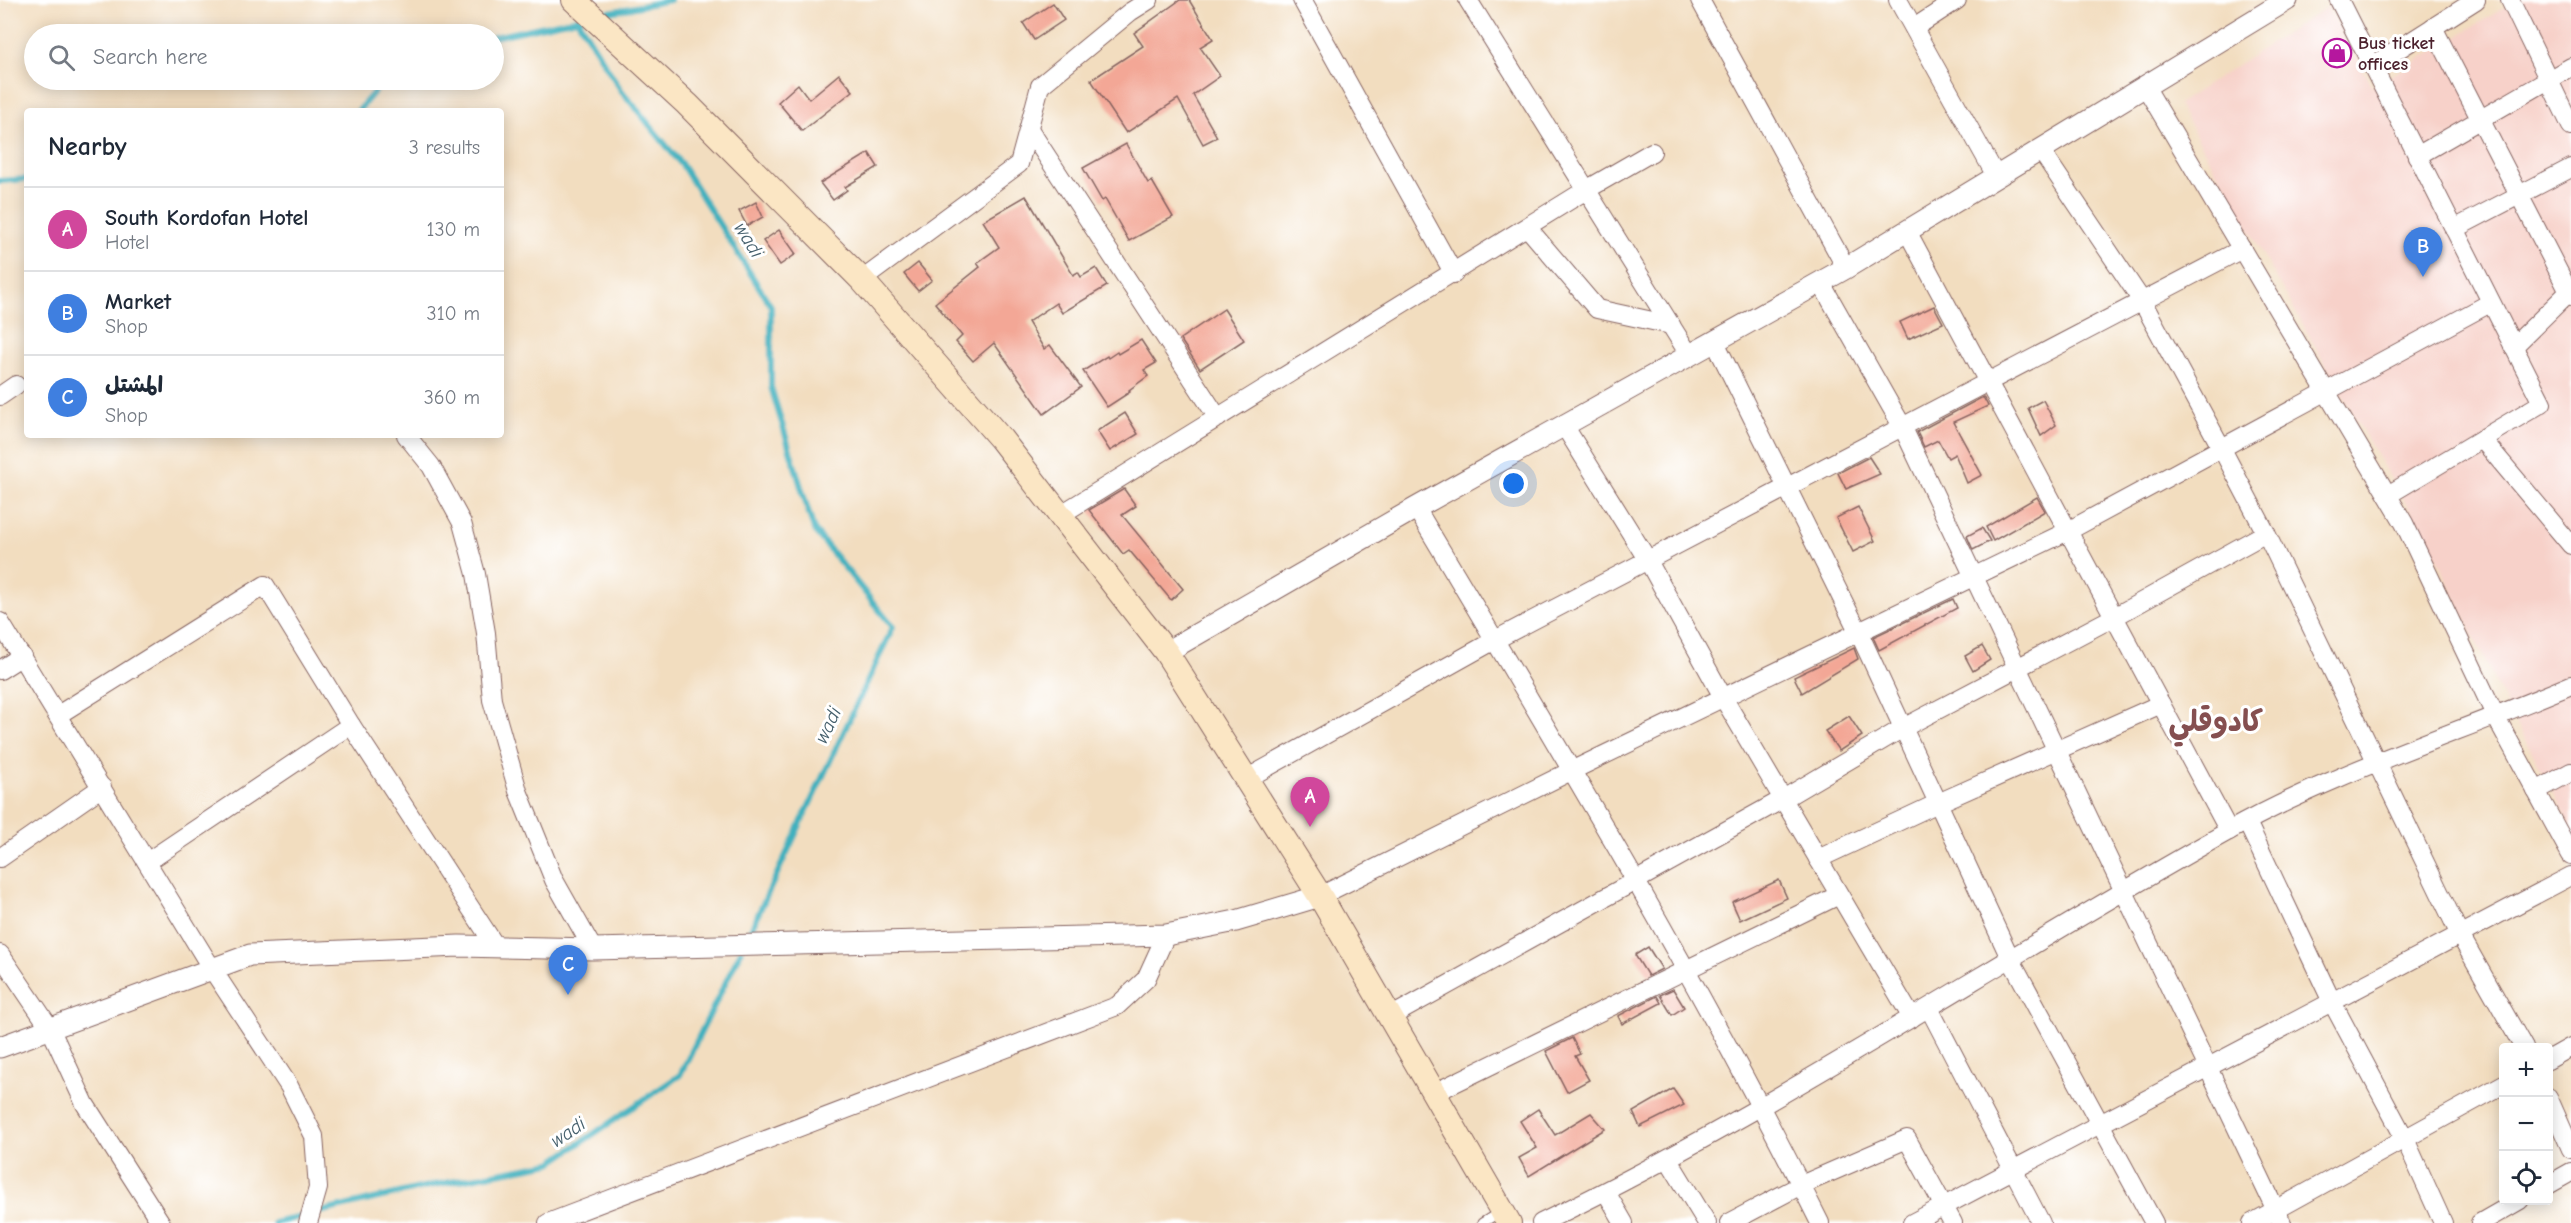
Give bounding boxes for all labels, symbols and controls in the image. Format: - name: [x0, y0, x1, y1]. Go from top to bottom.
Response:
- search box: [24, 24, 504, 90]
- place label: Bus ticket offices: [2358, 33, 2435, 75]
- shop icon: Bus ticket offices: [2321, 37, 2353, 69]
- icon: search: [45, 41, 78, 74]
- text: Search here: [93, 44, 208, 70]
- text: Nearby: [48, 132, 127, 162]
- text: 3 results: [409, 136, 480, 159]
- text: South Kordofan Hotel: [105, 205, 308, 231]
- text: A: [62, 218, 73, 241]
- text: 130 m: [427, 218, 480, 241]
- water label: wadi: [729, 218, 769, 262]
- pin: B: [2404, 228, 2442, 277]
- text: Hotel: [105, 231, 149, 254]
- text: Market: [105, 289, 171, 315]
- text: B: [61, 302, 74, 325]
- text: 310 m: [427, 302, 480, 325]
- text: Shop: [105, 315, 148, 338]
- text: المشتل: [105, 372, 163, 398]
- text: C: [61, 386, 74, 409]
- text: 360 m: [424, 386, 480, 409]
- text: Shop: [105, 404, 148, 427]
- your location: [1499, 469, 1528, 498]
- water label: wadi: [810, 703, 846, 747]
- district label: كادوقلي: [2168, 704, 2264, 747]
- pin: A: [1290, 778, 1330, 827]
- pin: C: [548, 946, 588, 995]
- map controls: [2499, 1043, 2553, 1205]
- button: +: [2499, 1043, 2553, 1097]
- button: −: [2499, 1097, 2553, 1151]
- water label: wadi: [546, 1112, 590, 1152]
- button: locate: [2499, 1151, 2553, 1205]

